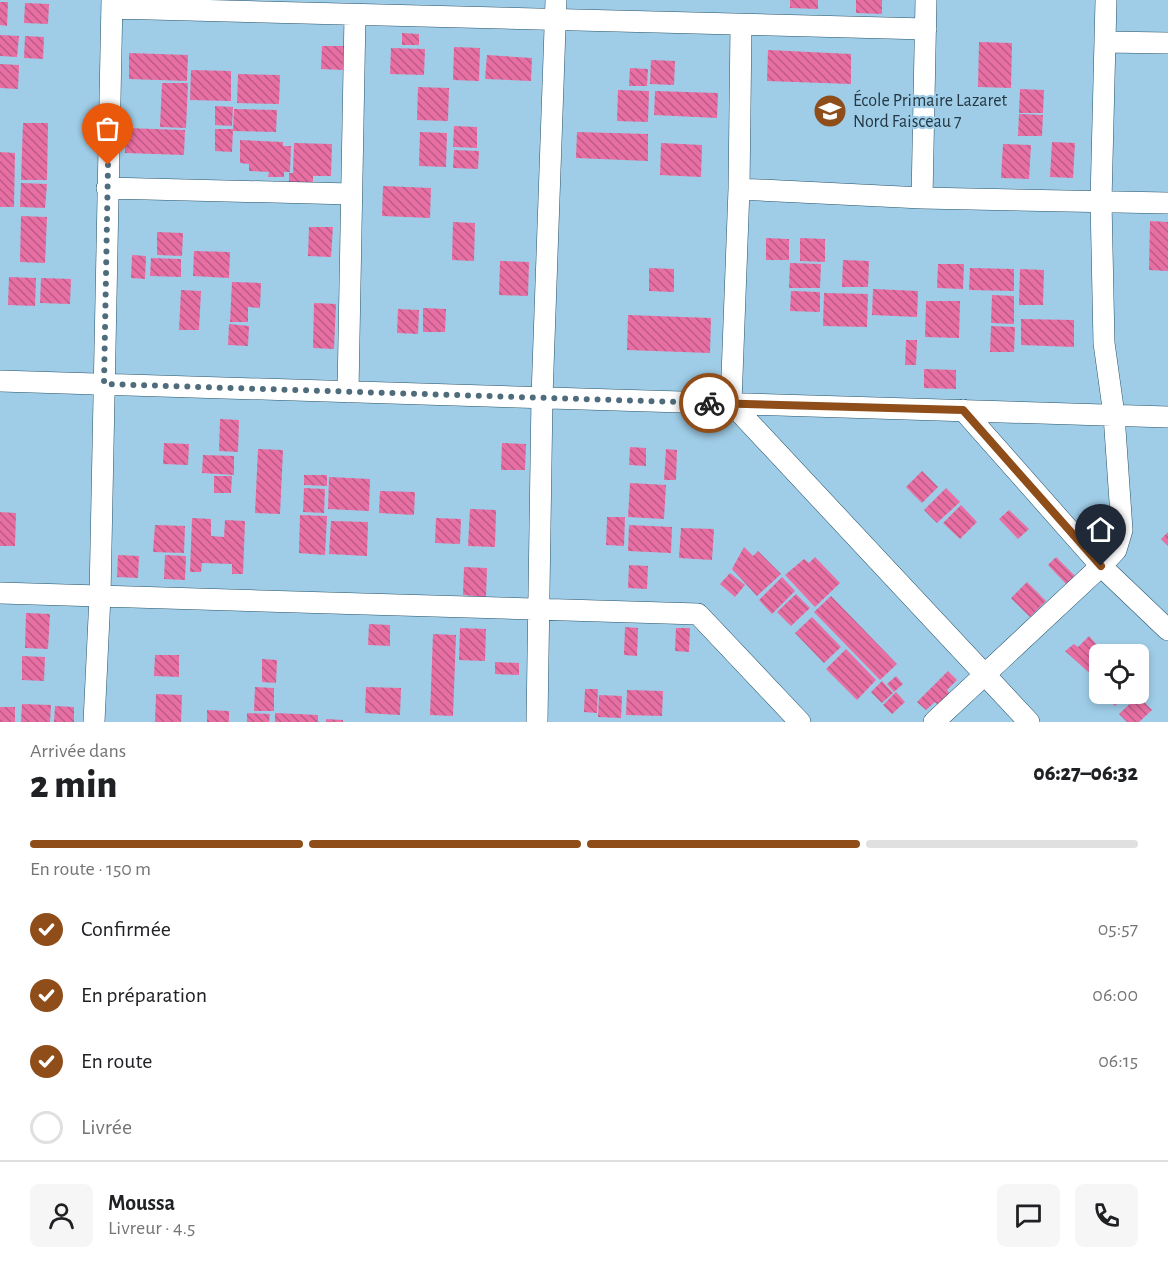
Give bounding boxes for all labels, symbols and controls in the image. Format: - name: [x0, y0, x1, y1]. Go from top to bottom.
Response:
- place label: École Primaire Lazaret Nord Faisceau 7: [853, 89, 1008, 131]
- school or university icon: École Primaire Lazaret Nord Faisceau 7: [812, 93, 848, 129]
- pin: [82, 103, 133, 165]
- icon: bag: [91, 112, 124, 145]
- courier: [679, 373, 739, 433]
- icon: bike: [693, 387, 726, 420]
- pin: [1075, 504, 1126, 566]
- icon: home: [1084, 513, 1117, 546]
- map controls: [1089, 644, 1149, 704]
- button: locate: [1089, 644, 1149, 704]
- text: Arrivée dans: [30, 741, 126, 761]
- text: 06:27–06:32: [1033, 762, 1138, 784]
- text: 2 min: [30, 766, 117, 805]
- text: En route · 150 m: [30, 859, 151, 879]
- icon: check: [30, 913, 63, 946]
- text: Confirmée: [81, 918, 171, 940]
- text: 05:57: [1098, 919, 1138, 939]
- icon: check: [30, 979, 63, 1012]
- text: En préparation: [81, 984, 207, 1006]
- text: 06:00: [1092, 985, 1138, 1005]
- icon: check: [30, 1045, 63, 1078]
- text: En route: [81, 1050, 152, 1072]
- text: 06:15: [1098, 1051, 1138, 1071]
- text: Livrée: [81, 1116, 132, 1138]
- button: person: [30, 1184, 93, 1247]
- button: chat: [997, 1184, 1060, 1247]
- button: phone: [1075, 1184, 1138, 1247]
- text: Moussa: [108, 1192, 175, 1214]
- text: Livreur · 4.5: [108, 1218, 195, 1238]

